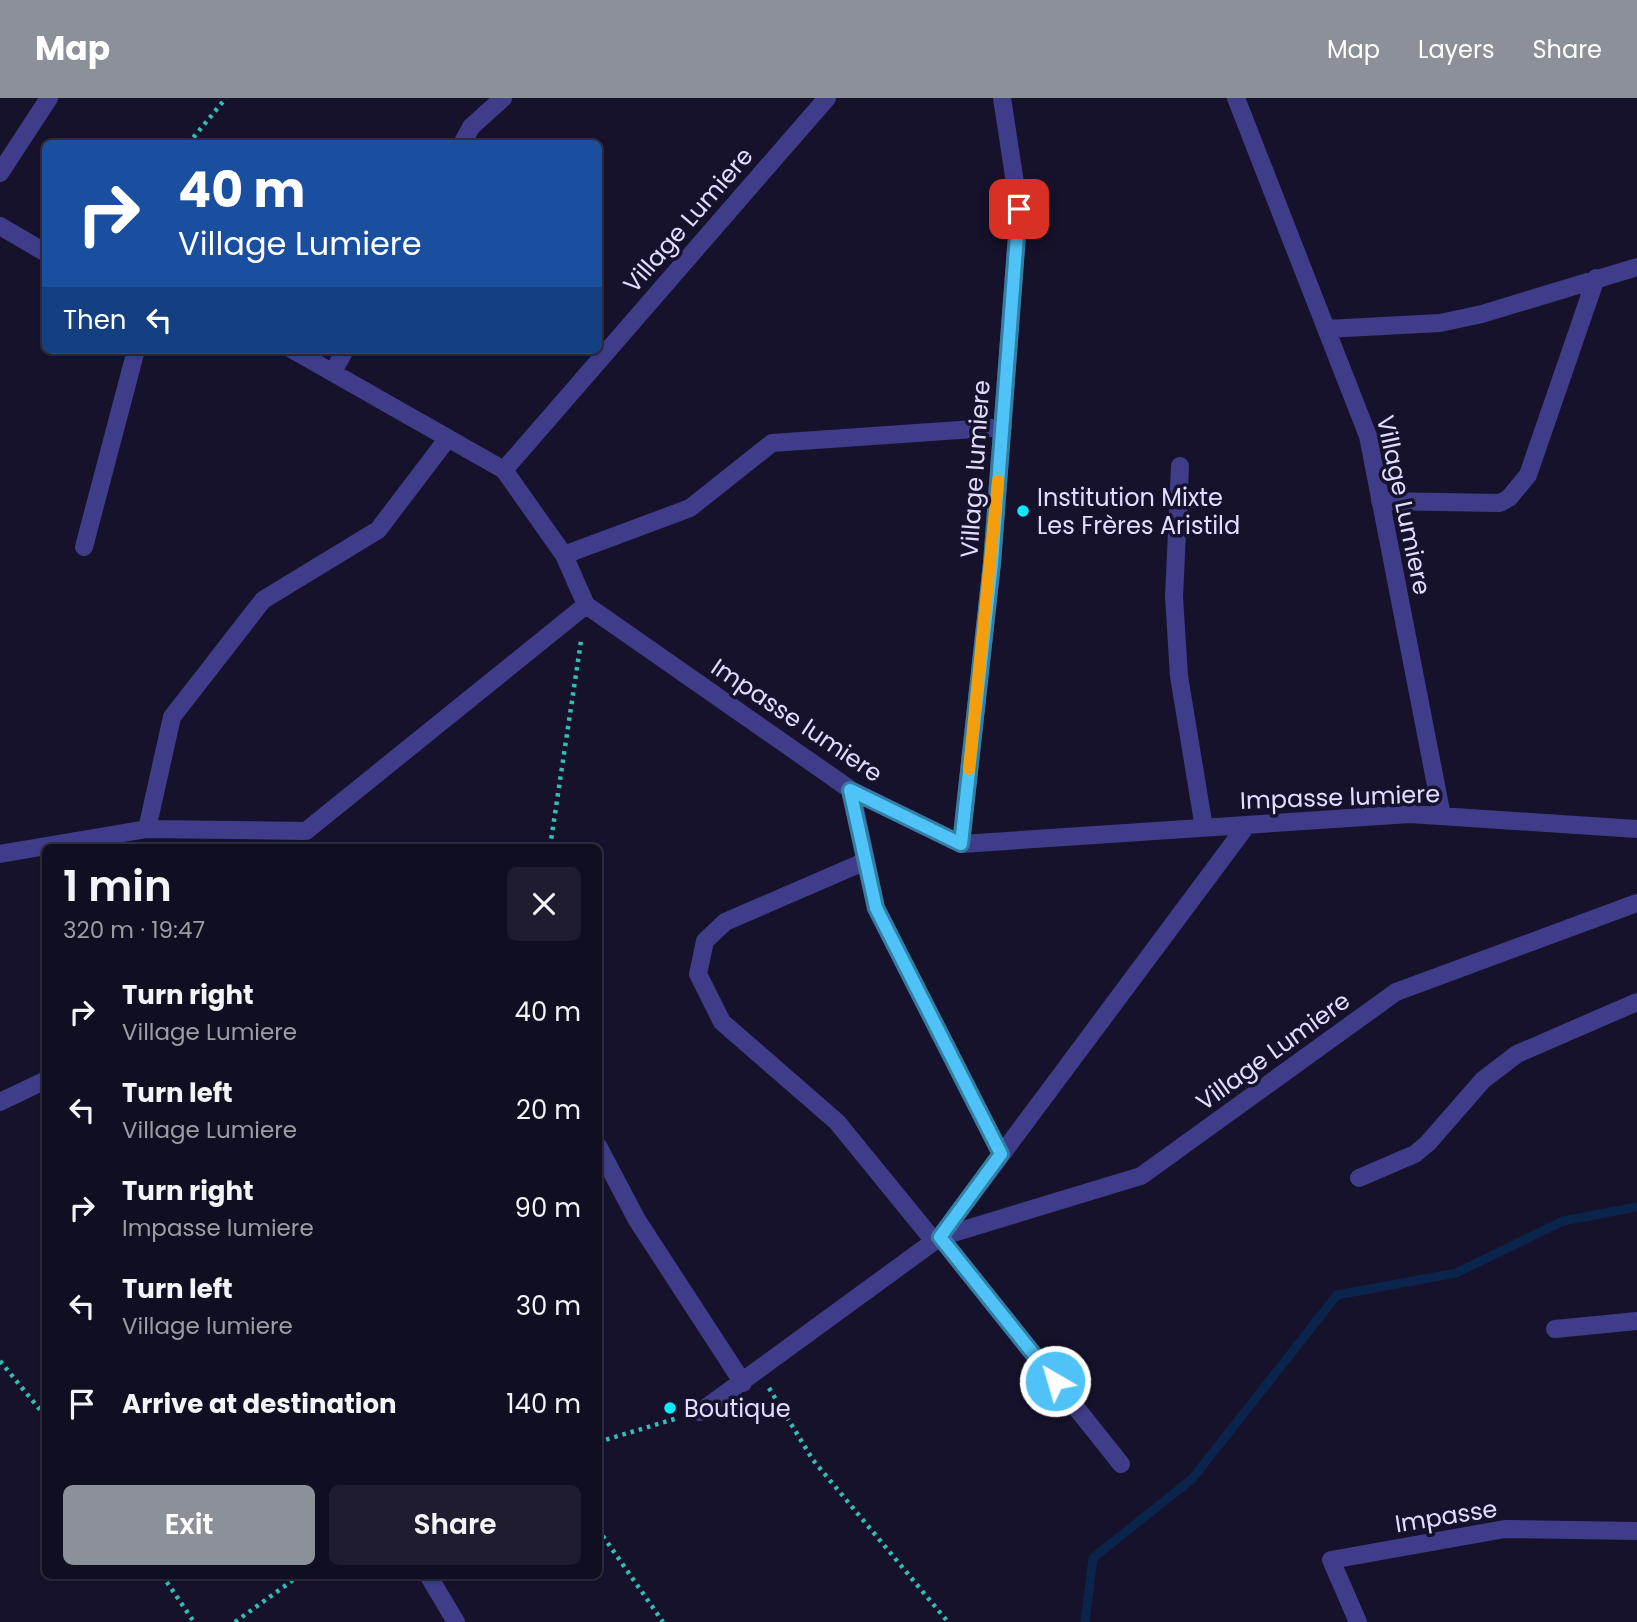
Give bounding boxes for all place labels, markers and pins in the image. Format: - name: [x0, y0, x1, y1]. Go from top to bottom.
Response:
- pin: [989, 179, 1049, 239]
- place label: Institution Mixte Les Frères Aristild: [1037, 481, 1240, 542]
- marker: Institution Mixte Les Frères Aristild: [1015, 503, 1031, 519]
- place label: Boutique: [684, 1392, 791, 1425]
- marker: Boutique: [662, 1400, 678, 1416]

